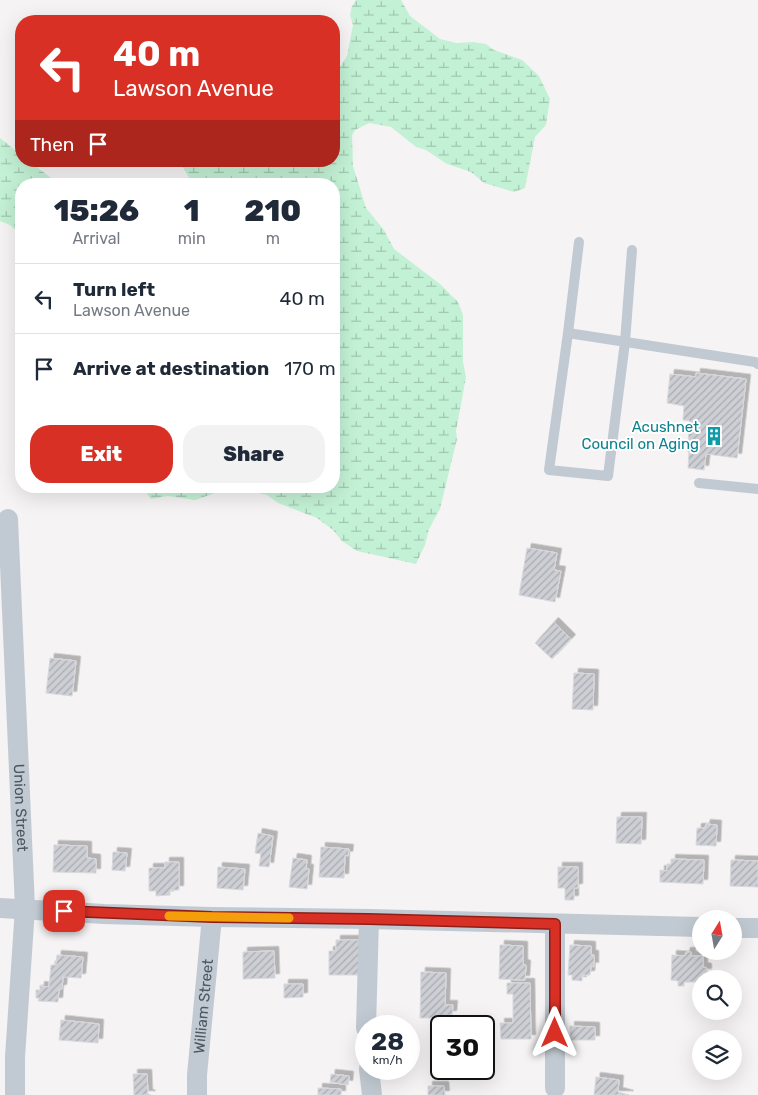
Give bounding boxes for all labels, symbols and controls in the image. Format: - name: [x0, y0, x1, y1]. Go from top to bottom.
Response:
- text: 40 m: [113, 33, 200, 75]
- icon: left: [30, 35, 95, 100]
- text: Lawson Avenue: [113, 75, 274, 102]
- icon: arrive: [84, 130, 112, 158]
- text: Then: [30, 133, 74, 156]
- text: 15:26: [54, 193, 139, 229]
- text: 1: [184, 193, 200, 229]
- text: 210: [244, 193, 301, 229]
- text: Arrival: [72, 229, 120, 248]
- text: min: [178, 229, 206, 248]
- text: m: [266, 229, 280, 248]
- text: Turn left: [73, 278, 155, 301]
- icon: left: [30, 285, 58, 313]
- text: 40 m: [280, 287, 325, 310]
- text: Lawson Avenue: [73, 301, 190, 320]
- icon: arrive: [30, 355, 58, 383]
- text: Arrive at destination: [73, 357, 269, 380]
- text: 170 m: [284, 357, 336, 380]
- place label: Acushnet Council on Aging: [581, 418, 699, 453]
- button: Exit: [30, 425, 173, 483]
- button: Share: [183, 425, 325, 483]
- building icon: Acushnet Council on Aging: [703, 425, 725, 447]
- street label: Union Street: [10, 763, 32, 852]
- pin: [43, 890, 85, 932]
- icon: arrive: [50, 897, 78, 925]
- north arrow: [692, 910, 742, 960]
- map controls: [692, 910, 742, 1080]
- street label: William Street: [190, 958, 217, 1055]
- button: search: [692, 970, 742, 1020]
- position arrow: [528, 1006, 580, 1058]
- speed limit sign: 30: [430, 1015, 495, 1080]
- text: 28: [371, 1027, 404, 1056]
- button: layers: [692, 1030, 742, 1080]
- text: km/h: [373, 1053, 402, 1067]

